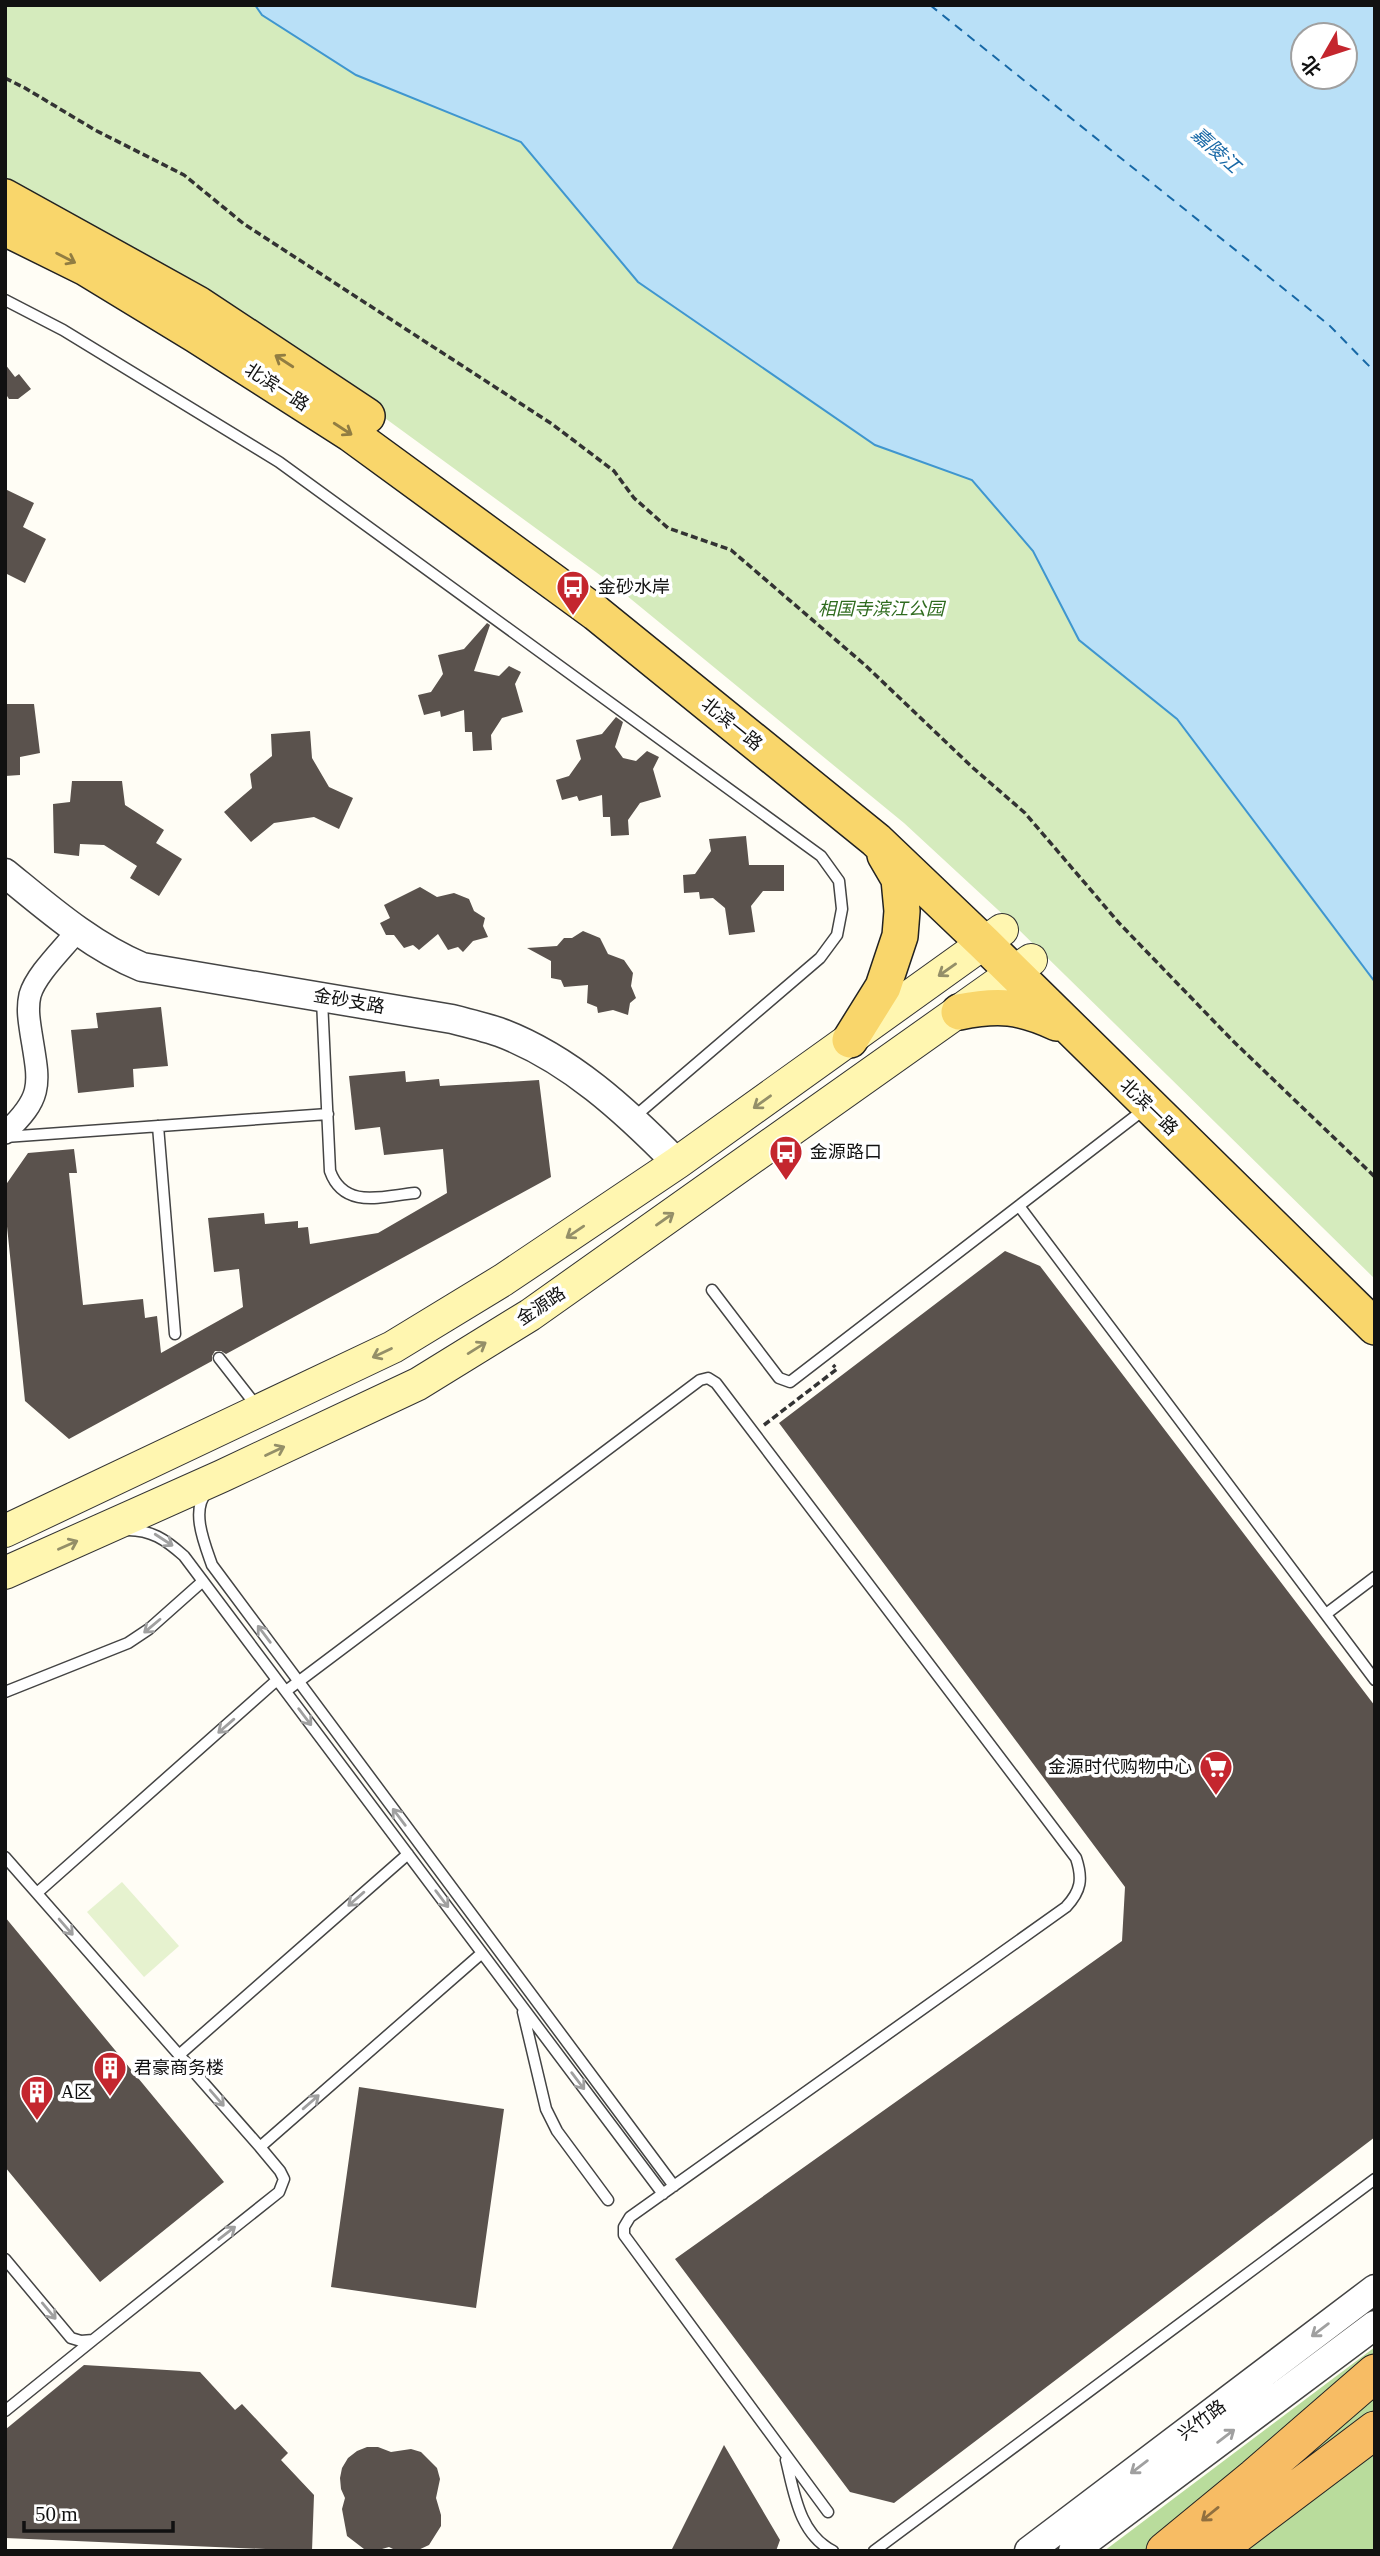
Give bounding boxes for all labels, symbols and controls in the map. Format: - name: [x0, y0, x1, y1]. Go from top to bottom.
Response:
- north arrow: [1289, 21, 1359, 91]
- text: 北: [1297, 52, 1325, 80]
- water label: 嘉陵江: [1188, 123, 1246, 178]
- one-way arrow: [55, 252, 76, 266]
- one-way arrow: [274, 354, 294, 368]
- street label: 北滨一路: [241, 359, 313, 415]
- one-way arrow: [333, 422, 352, 436]
- bus stop icon: 金砂水岸: [554, 568, 592, 617]
- place label: 金砂水岸: [598, 577, 670, 597]
- park label: 相国寺滨江公园: [818, 599, 947, 619]
- street label: 北滨一路: [698, 694, 766, 754]
- one-way arrow: [938, 963, 957, 978]
- street label: 金砂支路: [312, 985, 386, 1017]
- street label: 北滨一路: [1116, 1075, 1182, 1139]
- one-way arrow: [753, 1095, 772, 1110]
- bus stop icon: 金源路口: [767, 1133, 805, 1182]
- place label: 金源路口: [810, 1142, 882, 1162]
- one-way arrow: [655, 1212, 674, 1227]
- one-way arrow: [566, 1224, 585, 1239]
- street label: 金源路: [513, 1283, 569, 1329]
- one-way arrow: [466, 1340, 486, 1354]
- one-way arrow: [372, 1346, 393, 1360]
- one-way arrow: [264, 1444, 285, 1458]
- one-way arrow: [153, 1534, 173, 1548]
- one-way arrow: [56, 1538, 78, 1551]
- one-way arrow: [143, 1618, 161, 1634]
- one-way arrow: [256, 1625, 271, 1644]
- one-way arrow: [298, 1707, 312, 1726]
- one-way arrow: [217, 1718, 235, 1734]
- supermarket icon: 金源时代购物中心: [1197, 1748, 1235, 1797]
- place label: 金源时代购物中心: [1048, 1757, 1192, 1777]
- one-way arrow: [392, 1808, 407, 1827]
- one-way arrow: [434, 1889, 449, 1908]
- one-way arrow: [347, 1891, 365, 1907]
- one-way arrow: [58, 1917, 74, 1935]
- building icon: 君豪商务楼: [91, 2049, 129, 2098]
- place label: 君豪商务楼: [134, 2058, 224, 2078]
- one-way arrow: [571, 2071, 586, 2090]
- building icon: A区: [18, 2073, 56, 2122]
- place label: A区: [61, 2082, 92, 2102]
- one-way arrow: [208, 2088, 224, 2106]
- one-way arrow: [302, 2094, 320, 2110]
- one-way arrow: [217, 2226, 235, 2241]
- one-way arrow: [41, 2302, 57, 2320]
- one-way arrow: [1312, 2323, 1330, 2338]
- street label: 兴竹路: [1174, 2396, 1230, 2444]
- one-way arrow: [1216, 2429, 1235, 2444]
- one-way arrow: [1130, 2460, 1149, 2475]
- scale bar: [24, 2490, 173, 2534]
- text: 50 m: [35, 2502, 78, 2526]
- one-way arrow: [1201, 2506, 1220, 2521]

